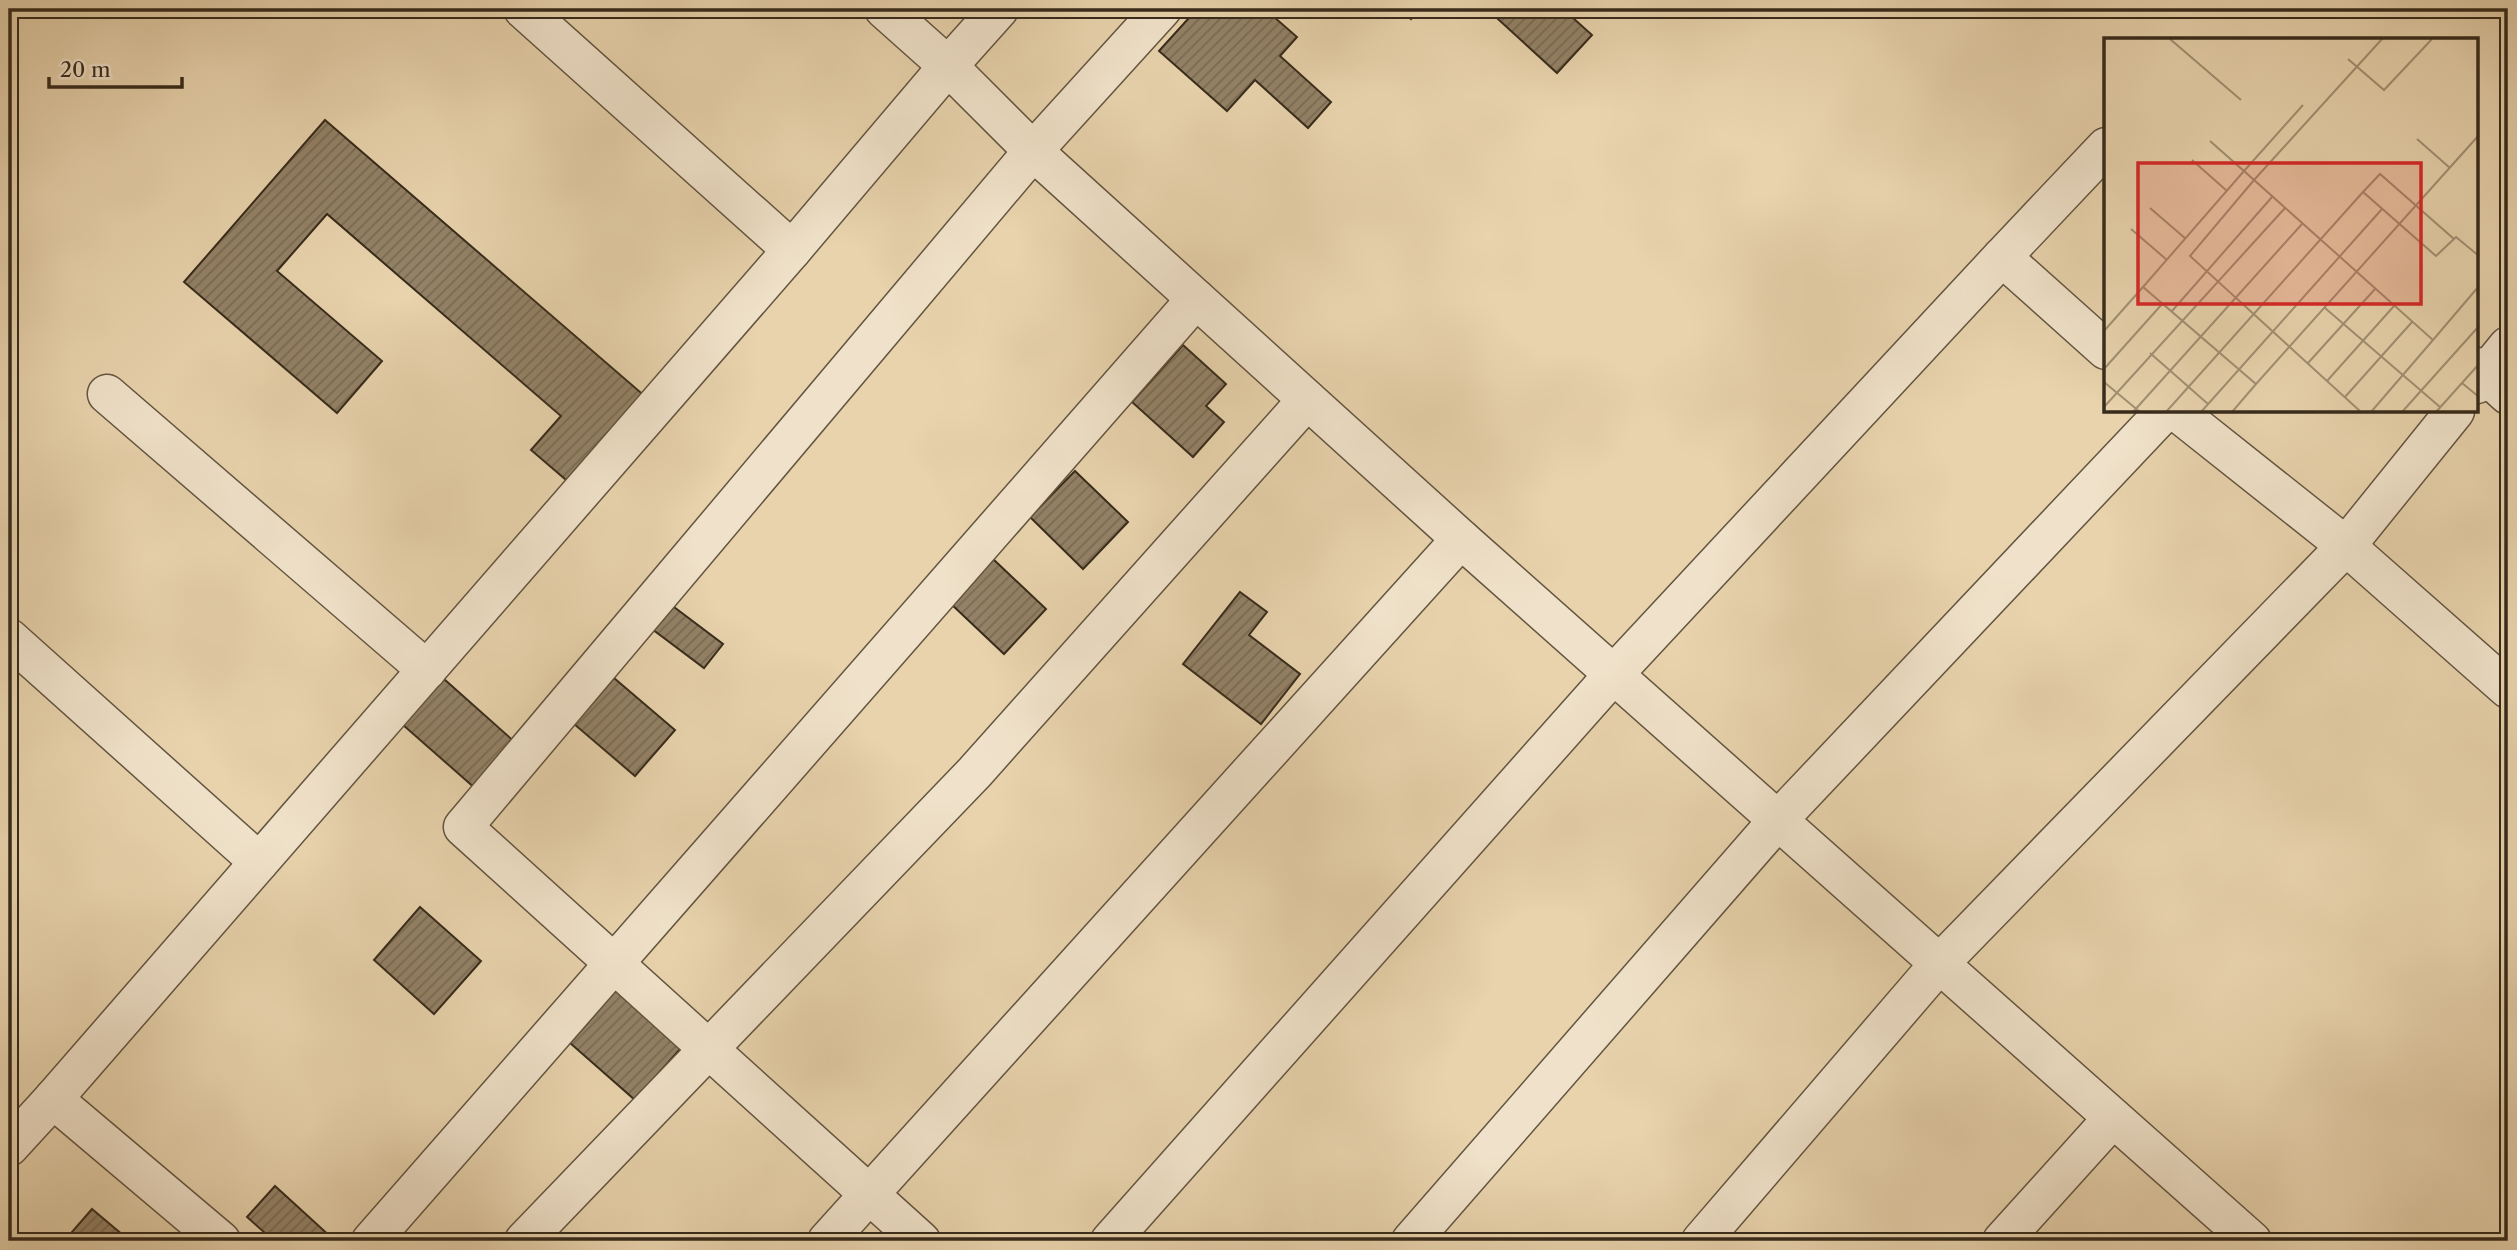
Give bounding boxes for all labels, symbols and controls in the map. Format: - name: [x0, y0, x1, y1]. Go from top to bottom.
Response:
- inset map: [2104, 38, 2478, 413]
- scale bar: [49, 46, 182, 90]
- text: 20 m: [60, 57, 111, 82]

